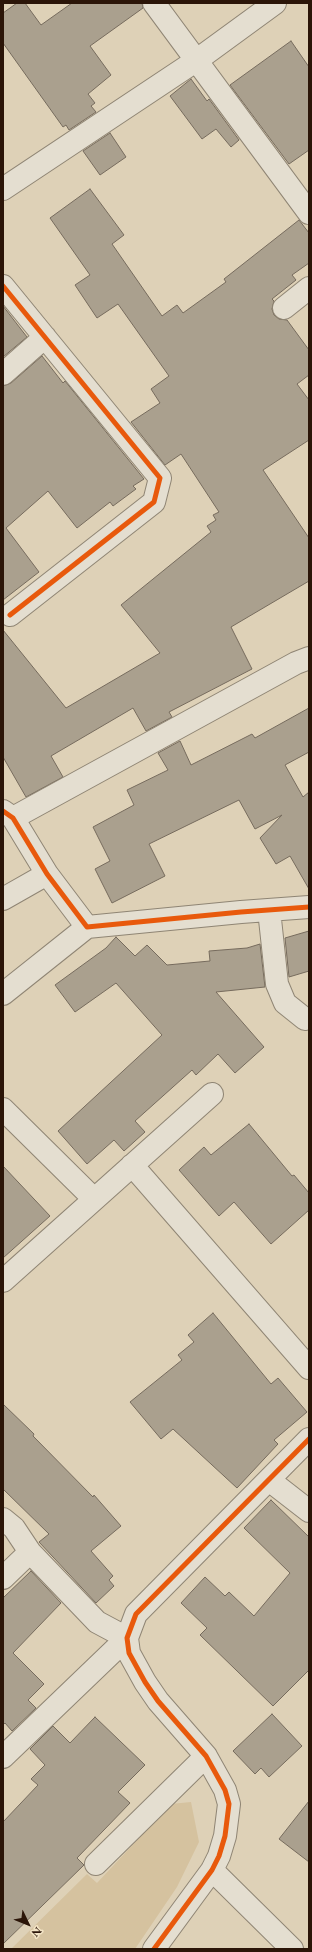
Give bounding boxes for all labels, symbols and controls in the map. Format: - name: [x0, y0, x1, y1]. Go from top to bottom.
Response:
- north arrow: [8, 1904, 48, 1944]
- text: N: [29, 1924, 45, 1940]

